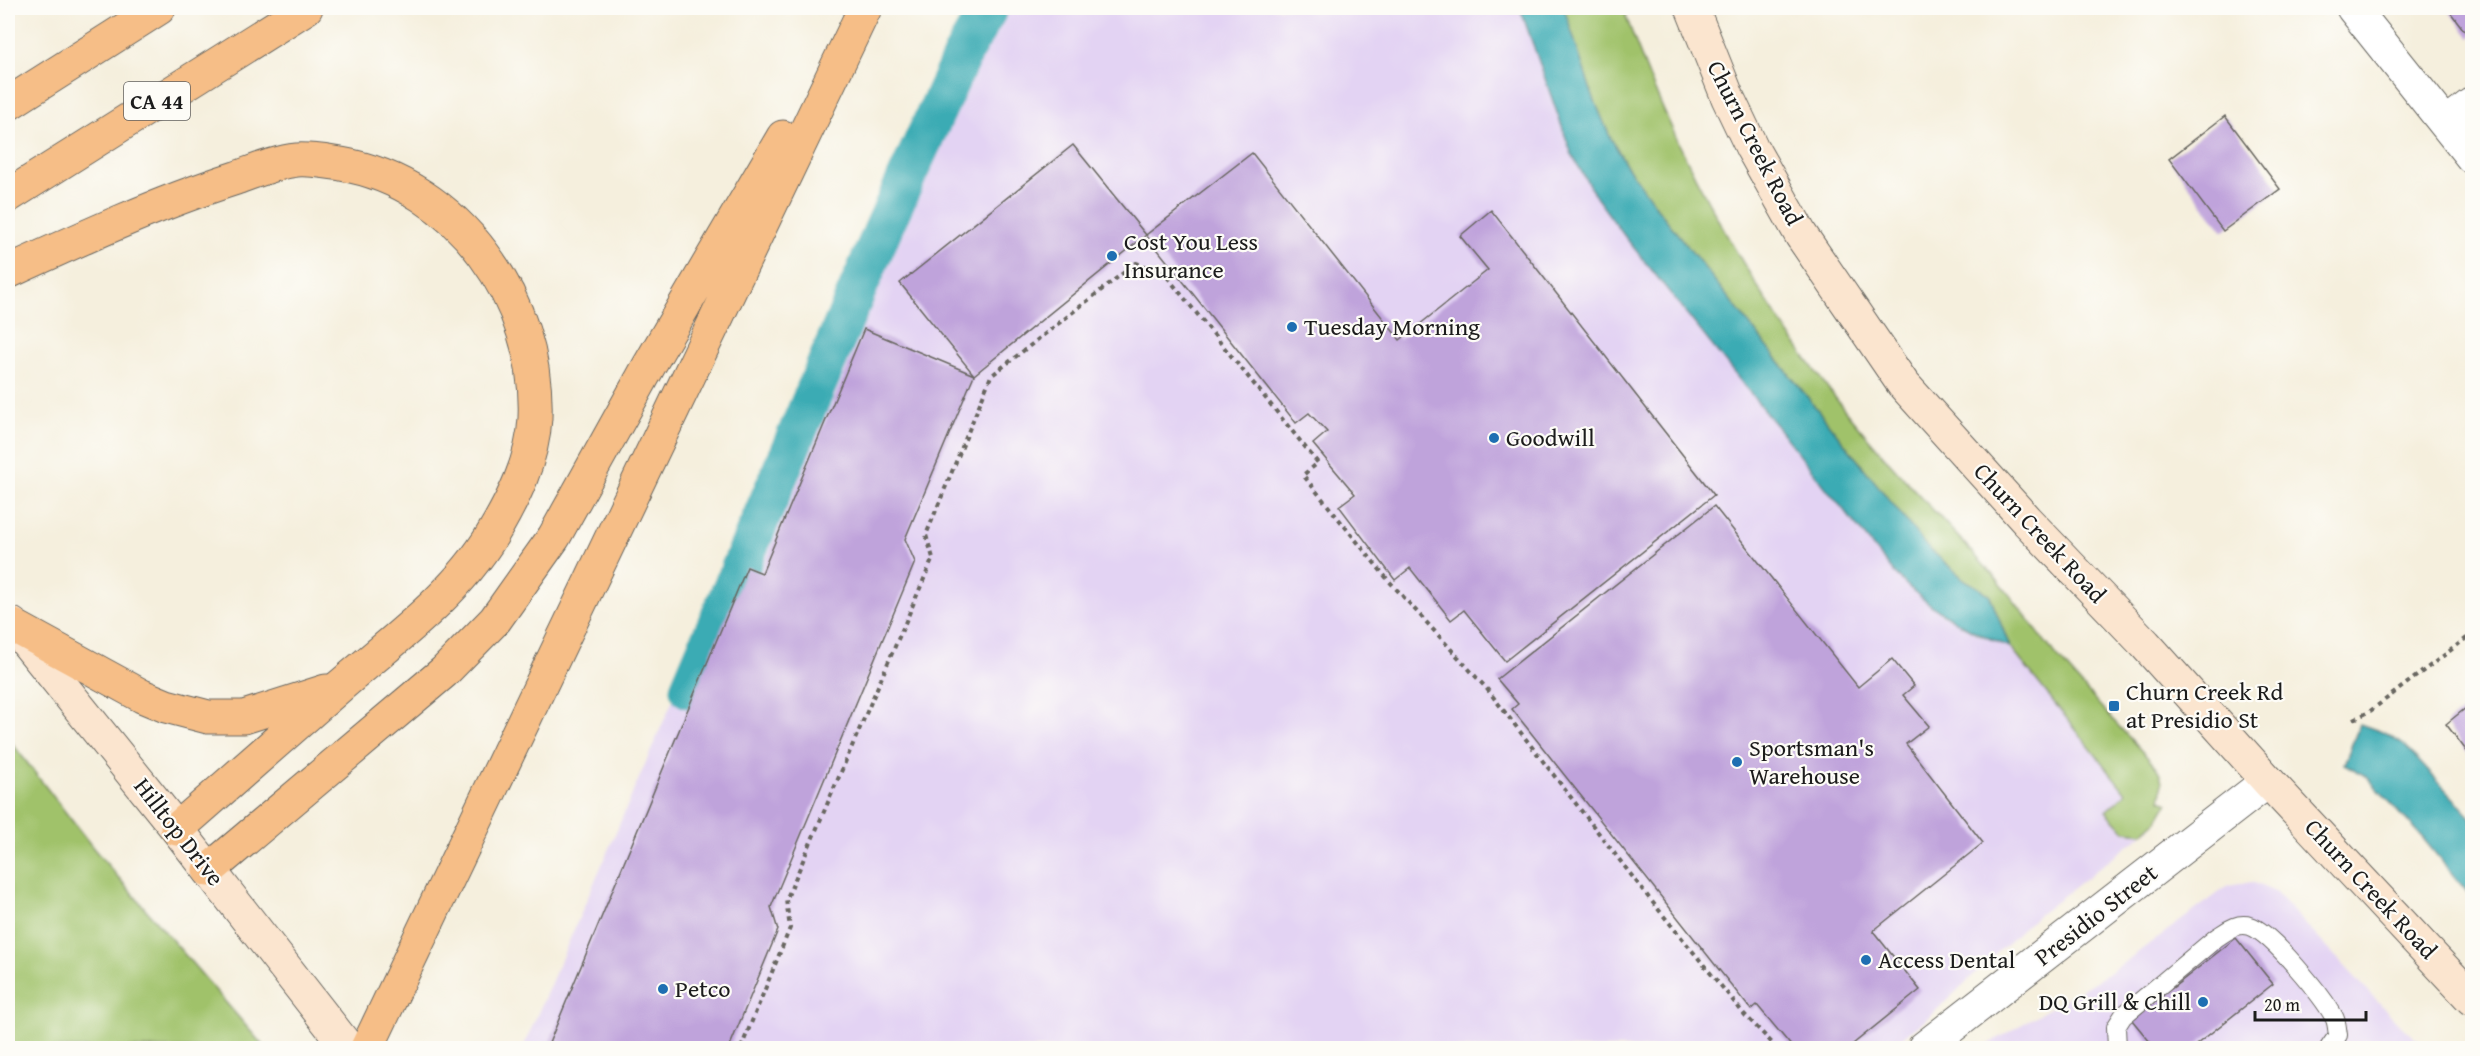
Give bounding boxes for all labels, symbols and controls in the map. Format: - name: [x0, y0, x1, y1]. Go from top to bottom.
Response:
- street label: Churn Creek Road: [1699, 54, 1812, 231]
- road number: CA 44: [124, 82, 190, 120]
- place label: Cost You Less Insurance: [1124, 224, 1258, 287]
- marker: Cost You Less Insurance: [1105, 249, 1119, 263]
- place label: Tuesday Morning: [1304, 309, 1480, 344]
- marker: Tuesday Morning: [1285, 320, 1299, 334]
- place label: Goodwill: [1506, 420, 1595, 455]
- marker: Goodwill: [1487, 431, 1501, 445]
- street label: Churn Creek Road: [1966, 455, 2115, 611]
- place label: Churn Creek Rd at Presidio St: [2126, 674, 2284, 737]
- marker: Churn Creek Rd at Presidio St: [2107, 699, 2121, 713]
- place label: Sportsman's Warehouse: [1749, 730, 1874, 793]
- marker: Sportsman's Warehouse: [1730, 755, 1744, 769]
- street label: Hilltop Drive: [126, 770, 233, 893]
- street label: Churn Creek Road: [2297, 811, 2446, 967]
- street label: Presidio Street: [2027, 855, 2165, 974]
- place label: Access Dental: [1878, 942, 2016, 977]
- marker: Access Dental: [1859, 953, 1873, 967]
- place label: Petco: [675, 971, 731, 1006]
- marker: Petco: [656, 982, 670, 996]
- place label: DQ Grill & Chill: [2039, 984, 2191, 1019]
- scale bar: [2255, 984, 2366, 1022]
- text: 20 m: [2264, 991, 2300, 1018]
- marker: DQ Grill & Chill: [2196, 995, 2210, 1009]

